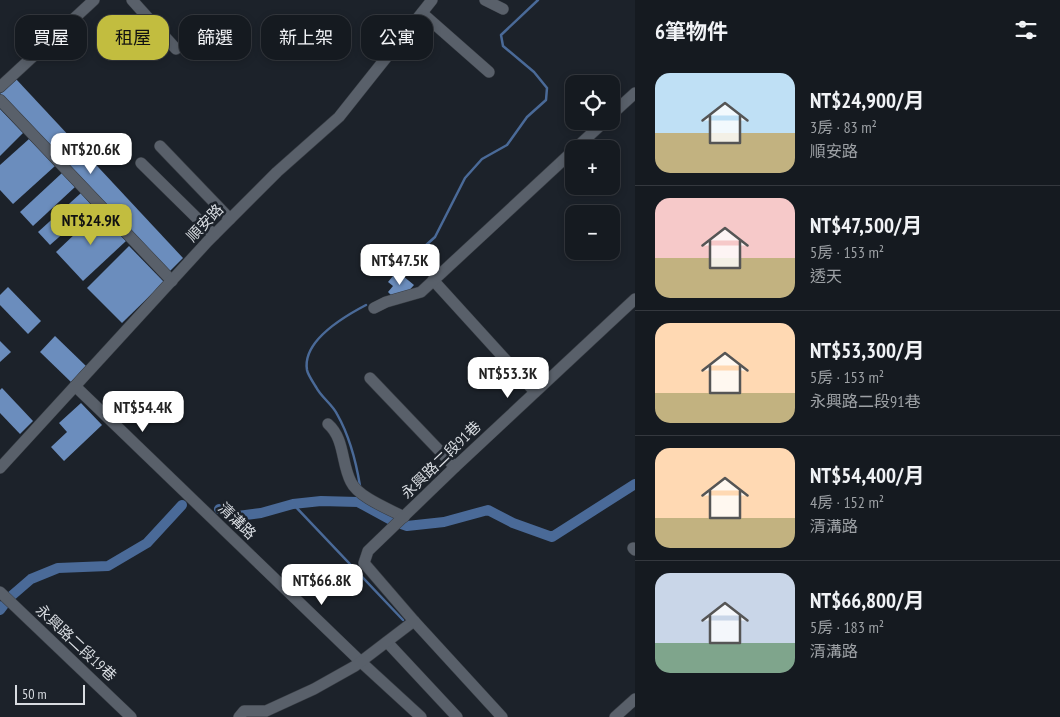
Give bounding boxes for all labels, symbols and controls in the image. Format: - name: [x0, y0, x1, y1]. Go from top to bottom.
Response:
- chip: 買屋: [15, 15, 87, 60]
- chip: 租屋: [97, 15, 169, 60]
- chip: 篩選: [179, 15, 251, 60]
- chip: 新上架: [261, 15, 351, 60]
- chip: 公寓: [361, 15, 433, 60]
- icon: filters: [1012, 16, 1040, 44]
- text: 6筆物件: [655, 18, 728, 45]
- map controls: [565, 75, 620, 260]
- button: locate: [565, 75, 620, 130]
- text: NT$24,900/月: [810, 87, 924, 114]
- icon: home: [695, 93, 755, 153]
- text: 3房 · 83 m²: [810, 117, 877, 137]
- pin: NT$20.6K: [39, 132, 143, 175]
- text: NT$20.6K: [62, 139, 120, 159]
- button: +: [565, 140, 620, 195]
- text: 順安路: [810, 141, 858, 161]
- street label: 順安路: [182, 200, 227, 245]
- pin: NT$24.9K: [39, 204, 143, 246]
- button: −: [565, 205, 620, 260]
- text: NT$24.9K: [62, 210, 120, 230]
- text: NT$47,500/月: [810, 212, 922, 239]
- icon: home: [695, 218, 755, 278]
- text: 5房 · 153 m²: [810, 242, 884, 262]
- pin: NT$47.5K: [348, 244, 452, 286]
- text: NT$47.5K: [372, 250, 428, 270]
- text: 透天: [810, 266, 842, 286]
- text: NT$53,300/月: [810, 337, 924, 364]
- icon: home: [695, 343, 755, 403]
- pin: NT$53.3K: [456, 356, 560, 399]
- text: NT$53.3K: [479, 363, 537, 383]
- text: 5房 · 153 m²: [810, 367, 884, 387]
- pin: NT$54.4K: [91, 390, 195, 433]
- text: 永興路二段91巷: [810, 391, 920, 411]
- text: NT$54.4K: [114, 397, 172, 417]
- street label: 永興路二段91巷: [397, 417, 484, 502]
- text: NT$54,400/月: [810, 462, 924, 489]
- icon: home: [695, 468, 755, 528]
- text: 4房 · 152 m²: [810, 492, 884, 512]
- street label: 清溝路: [215, 498, 260, 543]
- text: 清溝路: [810, 516, 858, 536]
- pin: NT$66.8K: [270, 564, 374, 606]
- text: NT$66.8K: [293, 570, 351, 590]
- text: NT$66,800/月: [810, 587, 924, 614]
- icon: home: [695, 593, 755, 653]
- street label: 永興路二段19巷: [32, 600, 121, 685]
- text: 5房 · 183 m²: [810, 617, 884, 637]
- text: 清溝路: [810, 641, 858, 661]
- scale bar: [15, 682, 85, 705]
- text: 50 m: [22, 685, 47, 703]

